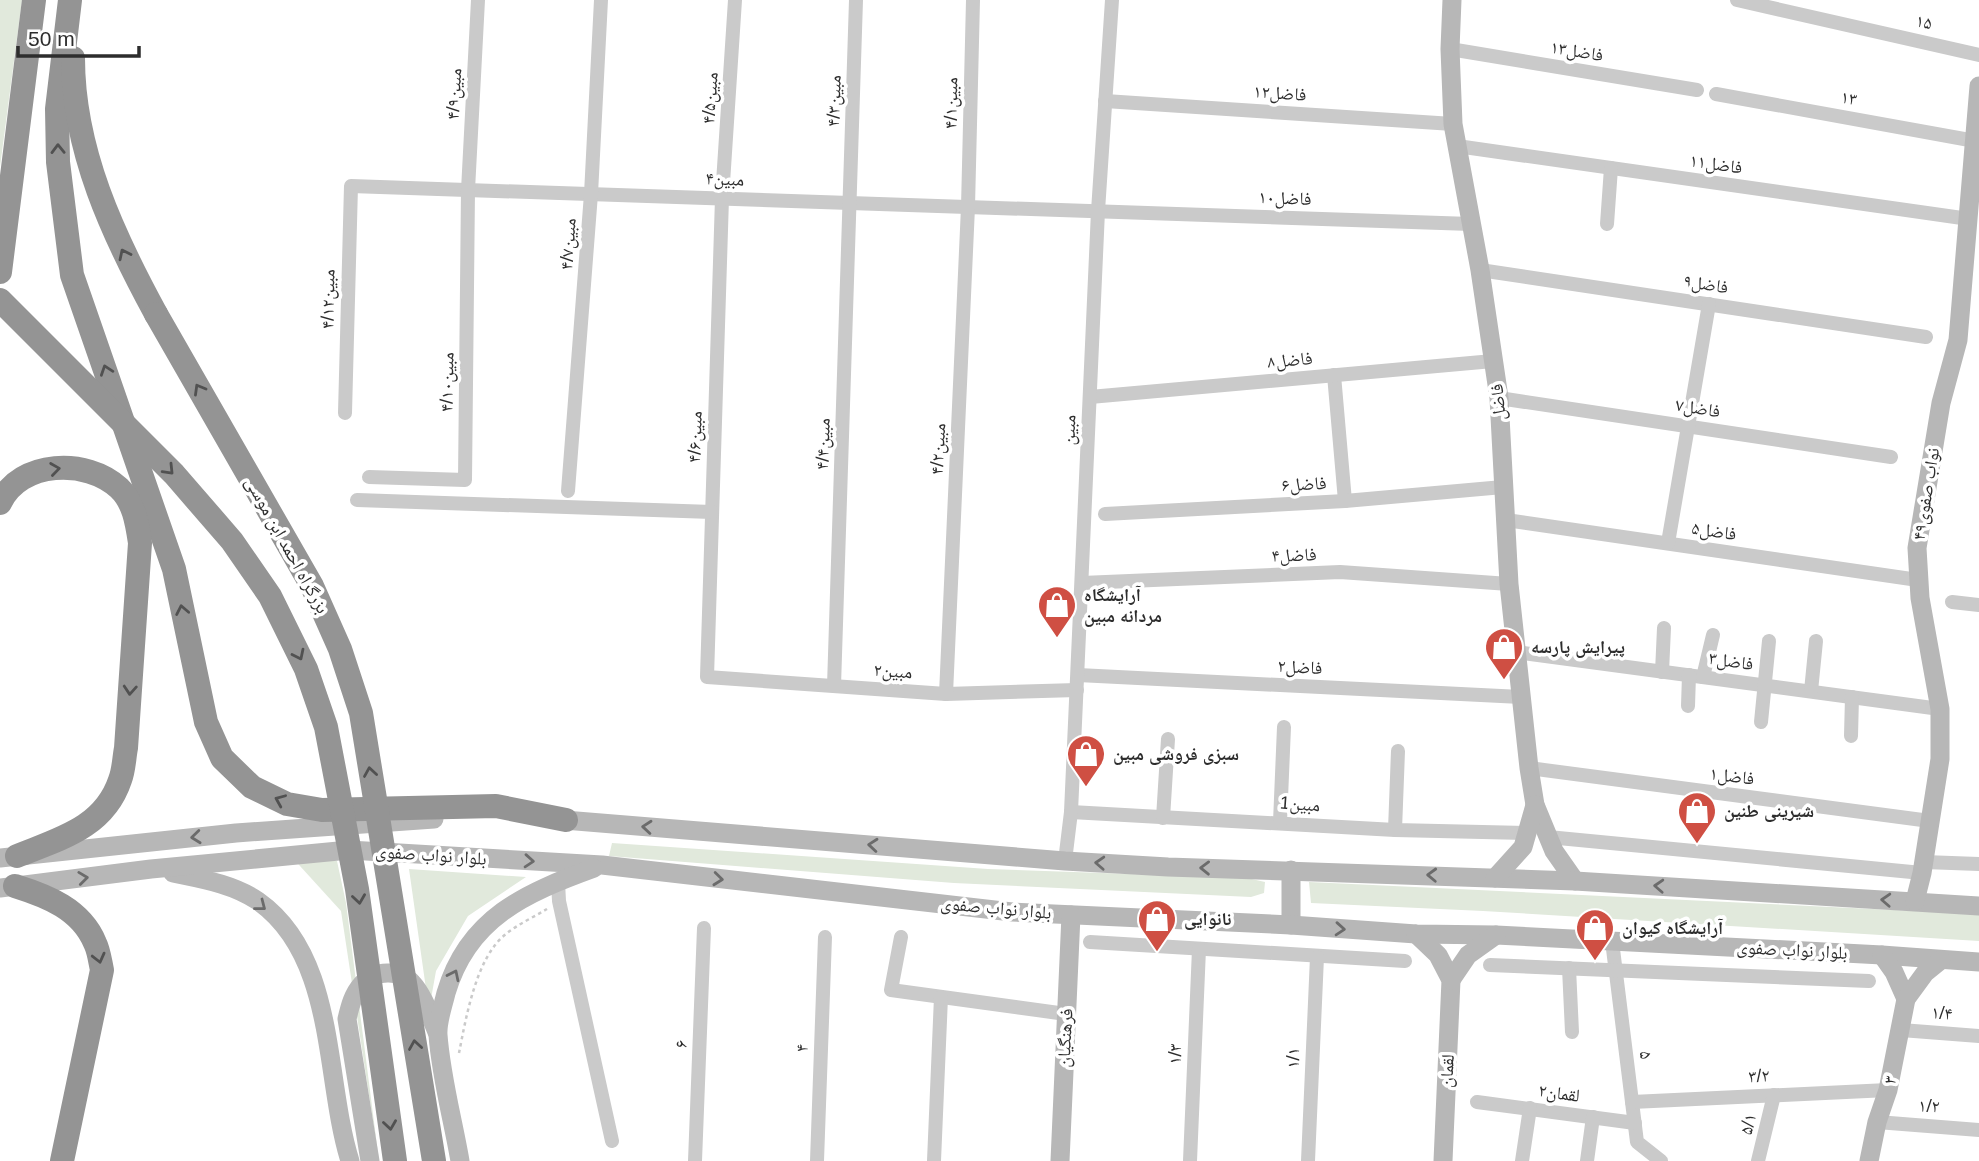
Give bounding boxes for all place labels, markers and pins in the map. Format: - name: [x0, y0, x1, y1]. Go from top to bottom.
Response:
- shop icon: آرایشگاه مردانه مبین: [1036, 584, 1078, 639]
- place label: آرایشگاه مردانه مبین: [1084, 585, 1162, 627]
- shop icon: پیرایش پارسه: [1483, 626, 1525, 681]
- place label: پیرایش پارسه: [1531, 637, 1625, 658]
- shop icon: سبزی فروشی مبین: [1065, 733, 1107, 788]
- place label: سبزی فروشی مبین: [1113, 744, 1239, 765]
- shop icon: شیرینی طنین: [1676, 790, 1718, 845]
- place label: شیرینی طنین: [1724, 801, 1814, 822]
- shop icon: نانوایی: [1136, 898, 1178, 953]
- shop icon: آرایشگاه کیوان: [1574, 907, 1616, 962]
- place label: نانوایی: [1184, 909, 1232, 930]
- place label: آرایشگاه کیوان: [1622, 918, 1723, 939]

